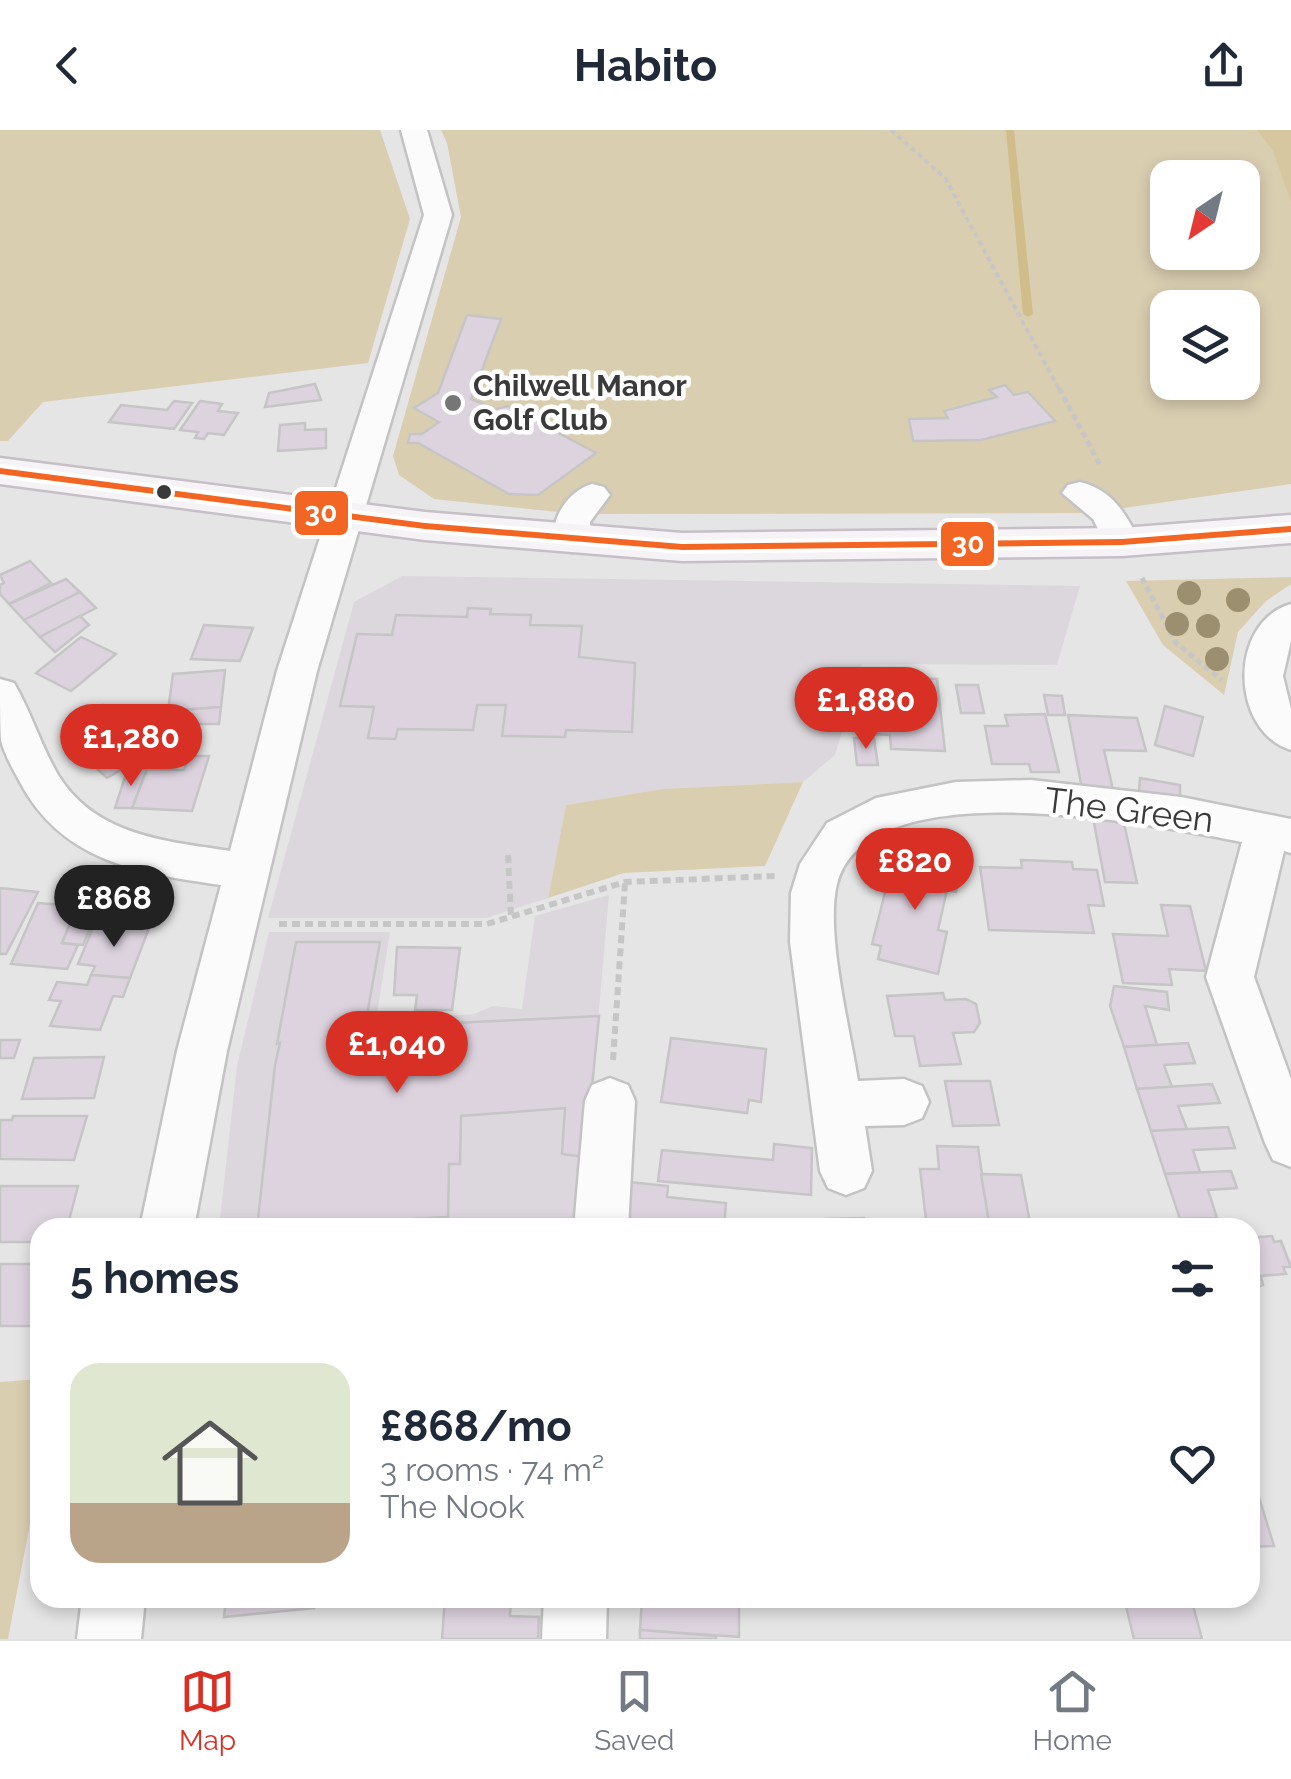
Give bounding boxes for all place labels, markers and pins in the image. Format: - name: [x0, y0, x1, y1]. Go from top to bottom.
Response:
- place label: Chilwell Manor Golf Club: [473, 368, 687, 437]
- marker: Chilwell Manor Golf Club: [442, 392, 464, 414]
- unlabelled marker: [154, 482, 174, 502]
- pin: £1,880: [785, 667, 947, 752]
- pin: £1,280: [50, 704, 212, 789]
- pin: £820: [856, 828, 974, 913]
- pin: £868: [55, 865, 173, 950]
- pin: £1,040: [316, 1011, 478, 1096]

